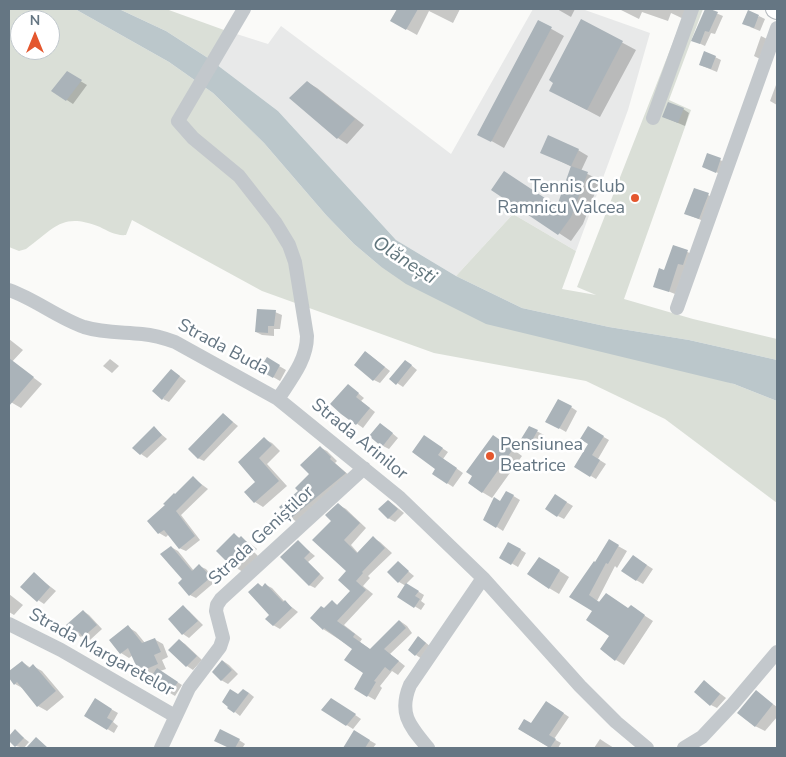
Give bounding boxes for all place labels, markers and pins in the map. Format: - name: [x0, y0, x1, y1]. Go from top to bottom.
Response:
- place label: Tennis Club Ramnicu Valcea: [497, 177, 625, 220]
- marker: Tennis Club Ramnicu Valcea: [629, 192, 641, 204]
- place label: Pensiunea Beatrice: [500, 435, 583, 478]
- marker: Pensiunea Beatrice: [484, 450, 496, 462]

